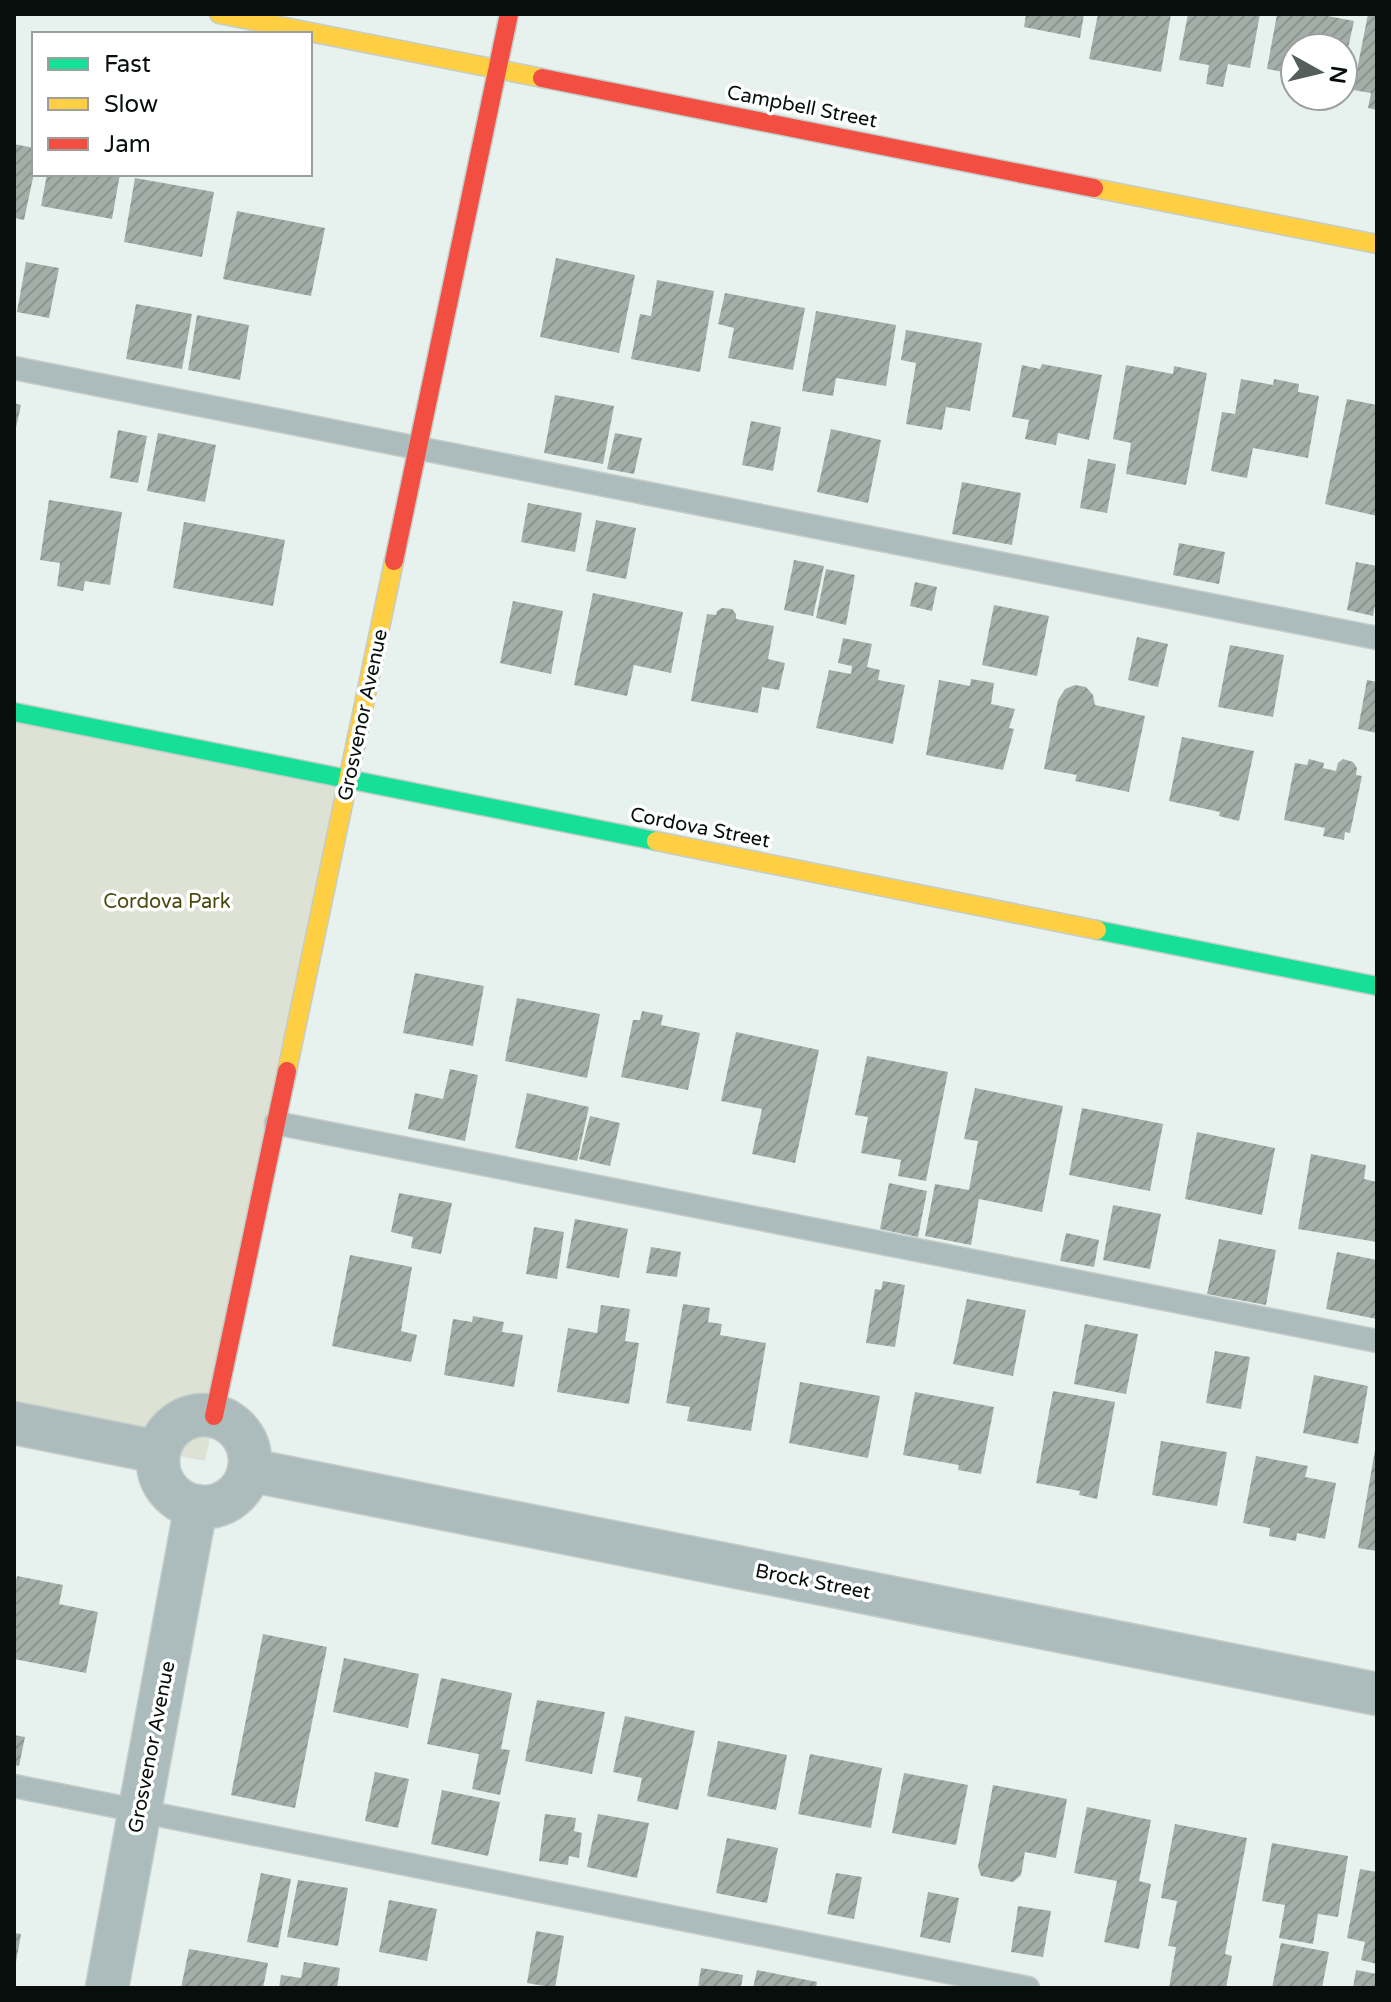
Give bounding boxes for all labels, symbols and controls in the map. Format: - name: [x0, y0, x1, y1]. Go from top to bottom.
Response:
- legend: [32, 32, 312, 176]
- north arrow: [1279, 32, 1359, 112]
- text: Fast: [104, 50, 151, 79]
- text: N: [1324, 64, 1352, 85]
- street label: Campbell Street: [725, 81, 879, 133]
- text: Slow: [104, 90, 158, 119]
- text: Jam: [104, 130, 151, 159]
- street label: Grosvenor Avenue: [333, 627, 393, 803]
- street label: Cordova Street: [628, 803, 772, 853]
- park label: Cordova Park: [103, 890, 231, 914]
- street label: Brock Street: [753, 1559, 873, 1605]
- street label: Grosvenor Avenue: [124, 1659, 180, 1835]

